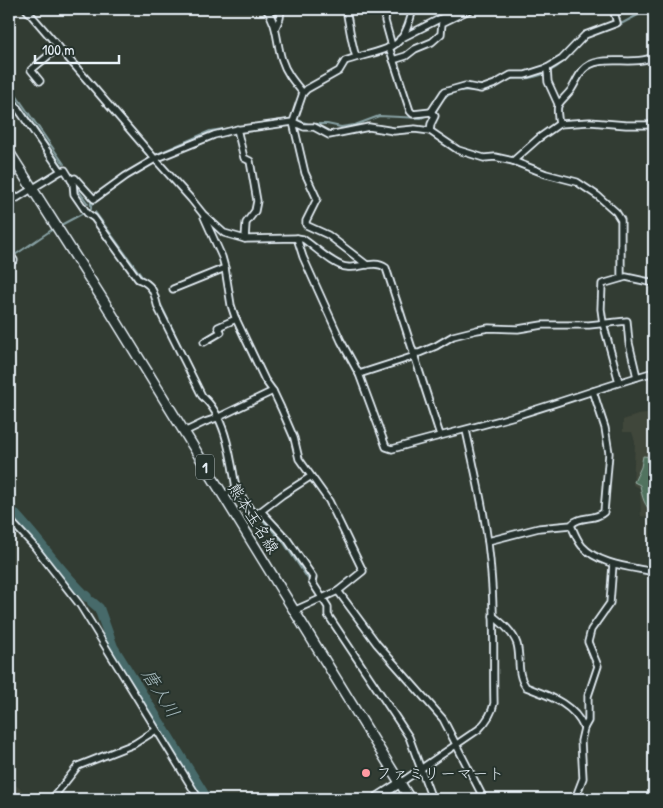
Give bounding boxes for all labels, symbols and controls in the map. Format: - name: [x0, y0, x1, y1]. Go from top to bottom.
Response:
- scale bar: [35, 32, 119, 64]
- text: 100 m: [42, 39, 75, 60]
- road number: 1: [196, 454, 214, 480]
- street label: 熊本玉名線: [223, 478, 285, 558]
- water label: 唐人川: [136, 663, 186, 723]
- place label: ファミリーマート: [376, 762, 504, 784]
- marker: ファミリーマート: [360, 767, 372, 779]

